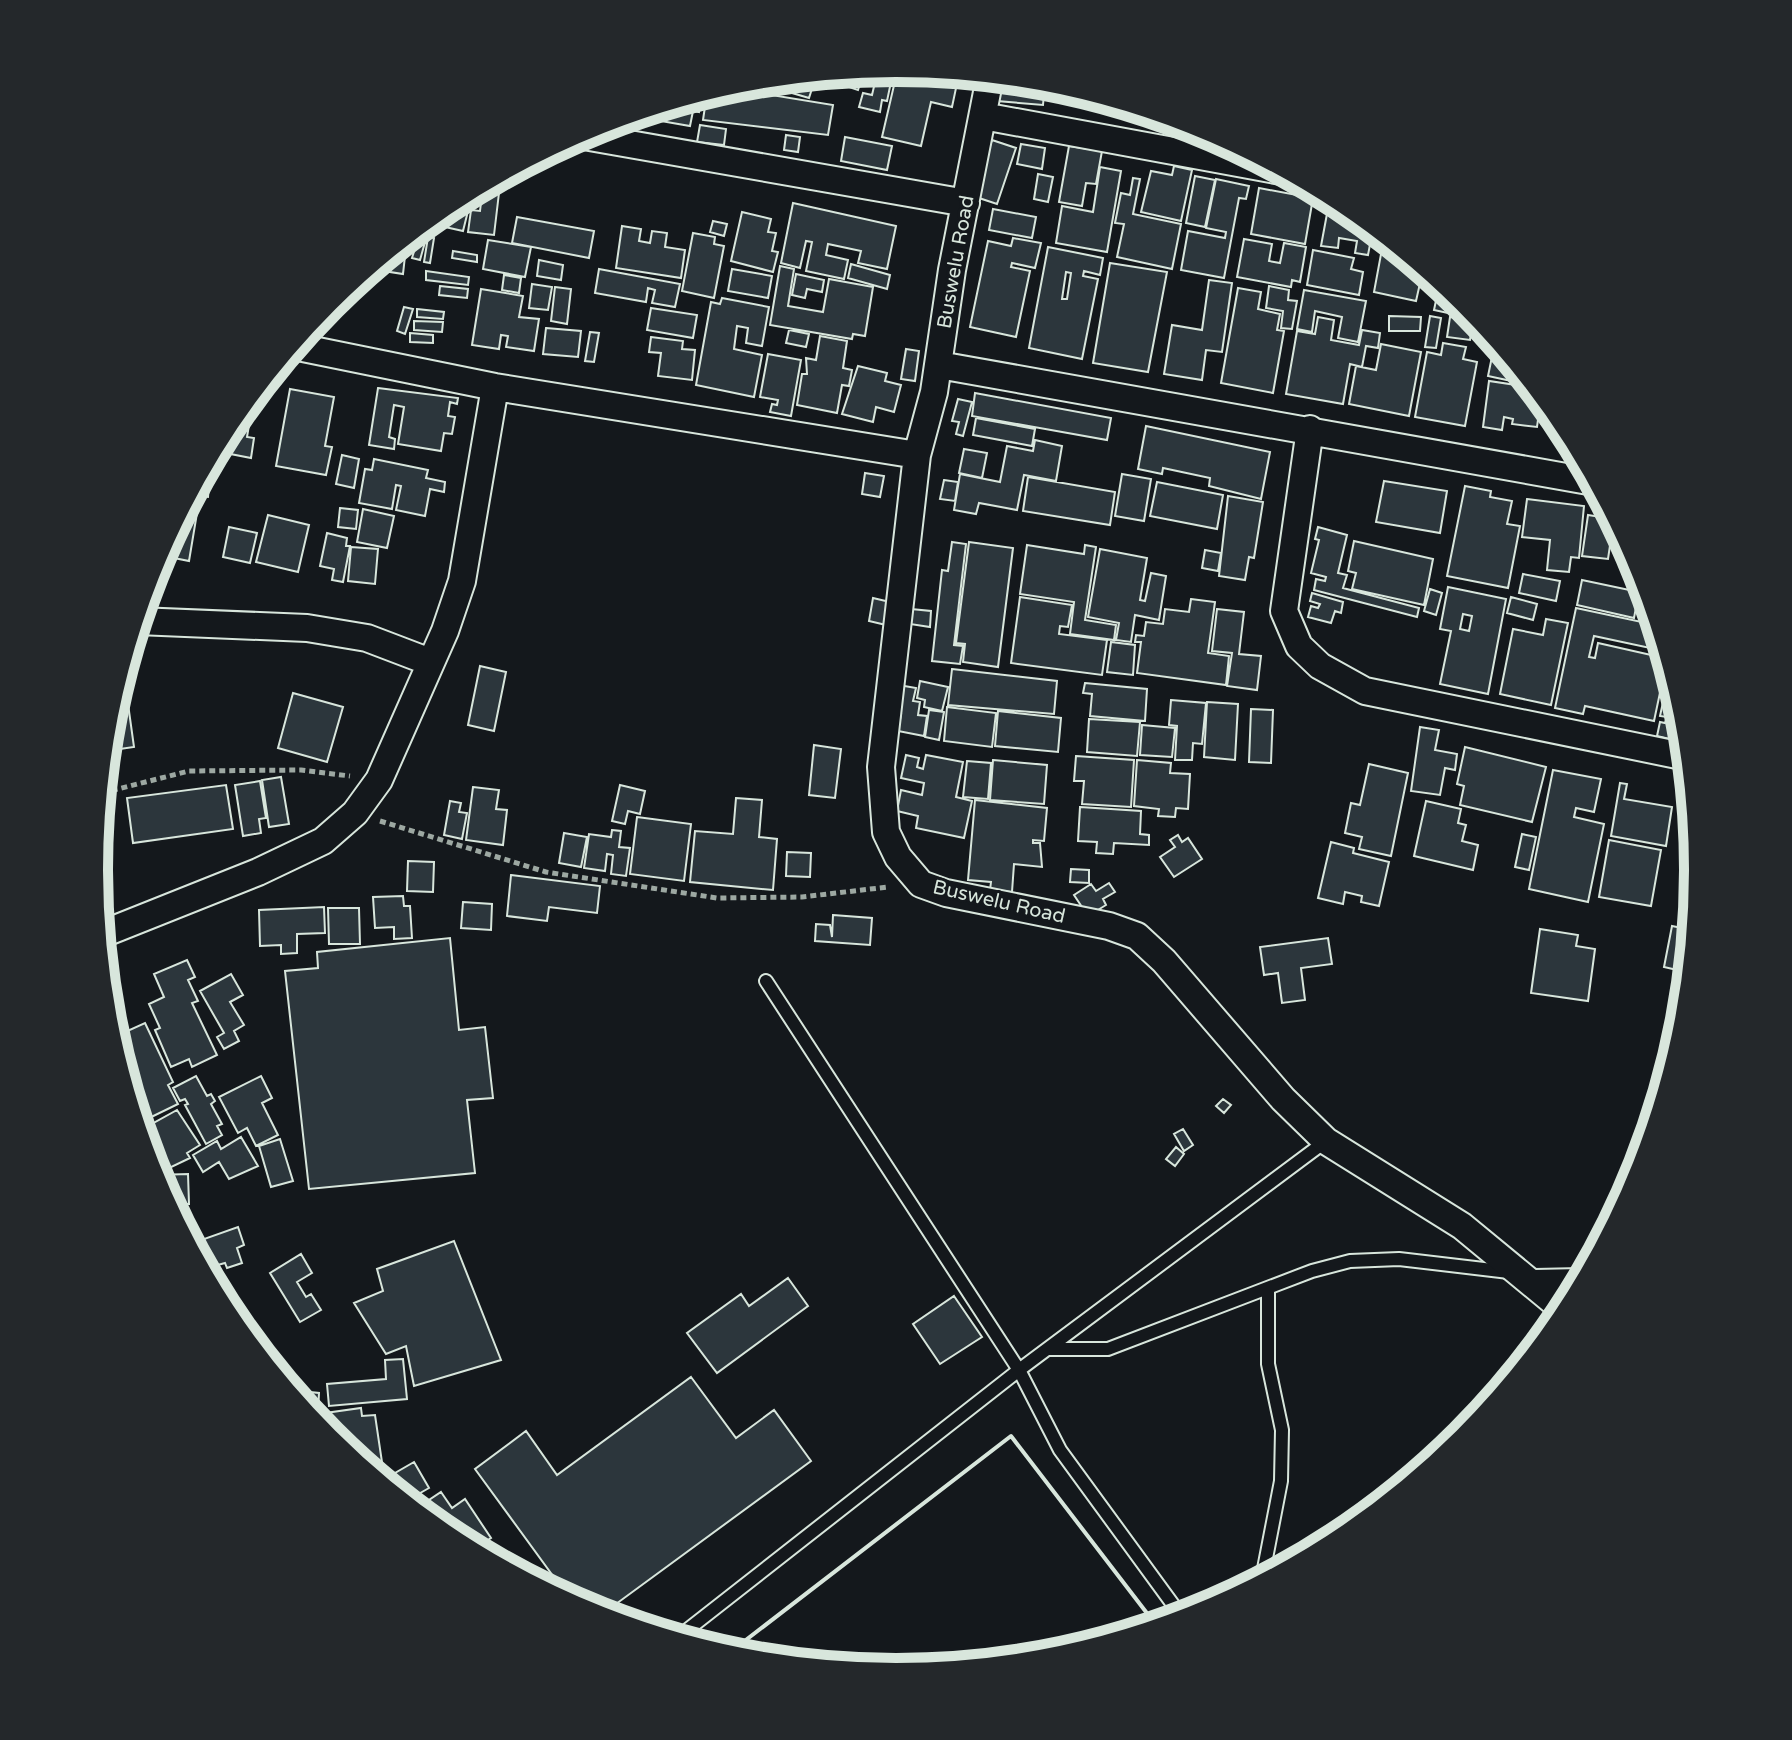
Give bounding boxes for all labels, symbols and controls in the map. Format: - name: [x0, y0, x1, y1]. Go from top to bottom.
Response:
- street label: Buswelu Road: [932, 193, 980, 331]
- street label: Buswelu Road: [931, 875, 1067, 929]

